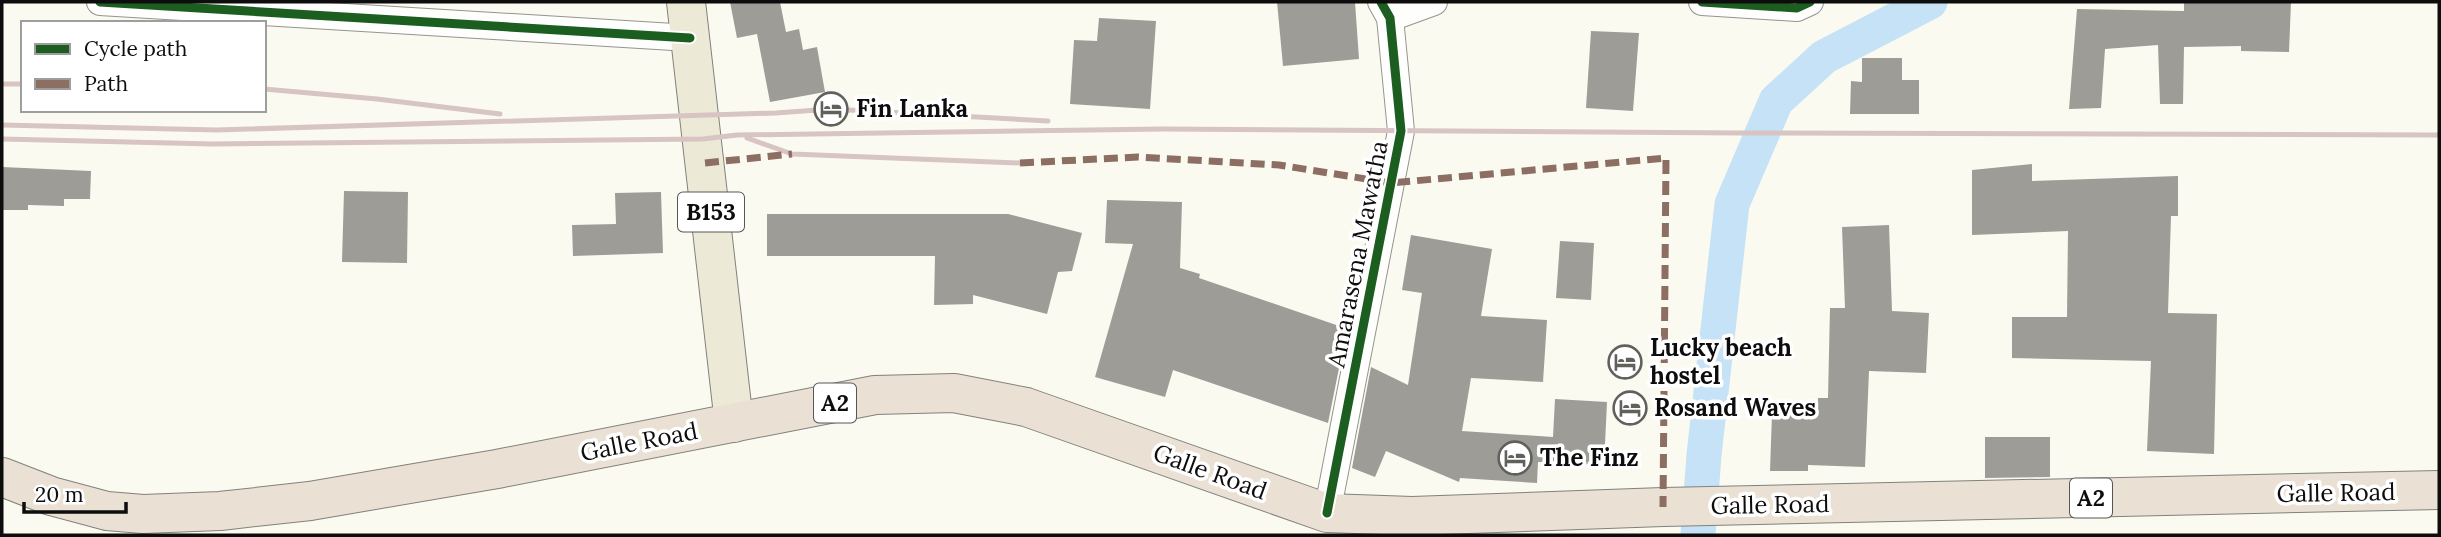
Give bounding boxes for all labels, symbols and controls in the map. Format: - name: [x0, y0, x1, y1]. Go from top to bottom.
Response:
- legend: [21, 21, 266, 112]
- text: Cycle path: [84, 35, 187, 62]
- text: Path: [84, 70, 128, 97]
- hotel icon: Fin Lanka: [812, 90, 850, 128]
- place label: Fin Lanka: [856, 93, 968, 124]
- street label: Amarasena Mawatha: [1320, 138, 1395, 371]
- road number: B153: [678, 192, 744, 232]
- place label: Lucky beach hostel: [1650, 332, 1792, 391]
- hotel icon: Lucky beach hostel: [1606, 343, 1644, 381]
- road number: A2: [814, 384, 856, 422]
- hotel icon: Rosand Waves: [1611, 389, 1649, 427]
- place label: Rosand Waves: [1654, 392, 1816, 423]
- street label: Galle Road: [578, 415, 700, 468]
- street label: Galle Road: [1149, 437, 1271, 506]
- hotel icon: The Finz: [1496, 439, 1534, 477]
- place label: The Finz: [1540, 442, 1639, 473]
- scale bar: [24, 470, 126, 514]
- street label: Galle Road: [2276, 476, 2396, 509]
- road number: A2: [2070, 478, 2112, 518]
- text: 20 m: [35, 481, 84, 508]
- street label: Galle Road: [1710, 488, 1830, 521]

